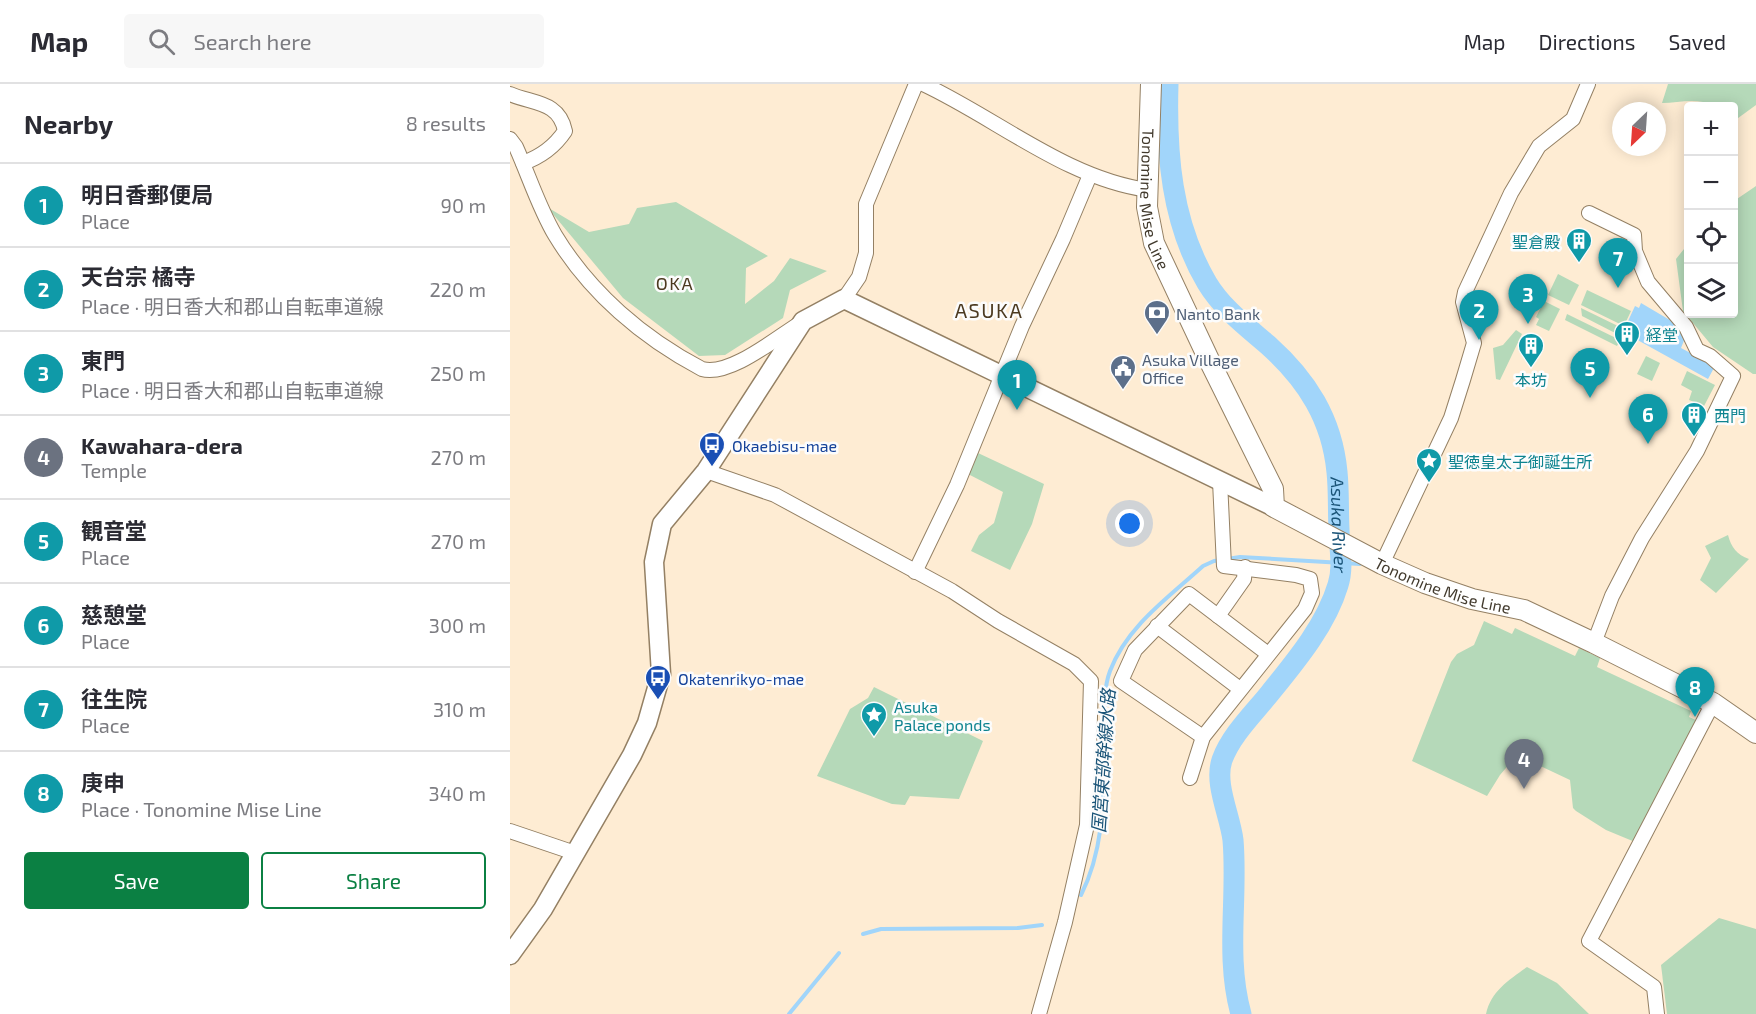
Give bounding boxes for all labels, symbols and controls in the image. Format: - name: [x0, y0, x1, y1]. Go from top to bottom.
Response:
- search box: [124, 14, 544, 68]
- text: Map: [30, 24, 88, 58]
- icon: search: [145, 25, 178, 58]
- text: Search here: [193, 28, 312, 54]
- text: Map: [1463, 29, 1506, 54]
- text: Directions: [1539, 29, 1635, 54]
- text: Saved: [1668, 29, 1726, 54]
- north arrow: [1612, 102, 1666, 156]
- map controls: [1684, 102, 1738, 318]
- button: +: [1684, 102, 1738, 156]
- text: Nearby: [24, 108, 113, 139]
- text: 8 results: [406, 111, 486, 135]
- street label: Tonomine Mise Line: [1137, 128, 1174, 272]
- button: −: [1684, 156, 1738, 210]
- text: 明日香郵便局: [81, 181, 213, 207]
- text: 1: [39, 193, 48, 217]
- text: 90 m: [441, 193, 486, 217]
- text: Place: [81, 209, 130, 233]
- button: locate: [1684, 210, 1738, 264]
- building icon: 聖倉殿: [1564, 226, 1594, 264]
- place label: 聖倉殿: [1512, 232, 1560, 251]
- pin: 7: [1598, 238, 1638, 288]
- text: 天台宗 橘寺: [81, 263, 196, 289]
- button: layers: [1684, 264, 1738, 318]
- district label: OKA: [656, 272, 694, 294]
- pin: 3: [1508, 274, 1548, 324]
- text: 2: [38, 277, 49, 301]
- text: 220 m: [429, 277, 486, 301]
- pin: 2: [1460, 290, 1498, 340]
- text: Place · 明日香大和郡山自転車道線: [81, 294, 384, 318]
- district label: ASUKA: [955, 298, 1023, 322]
- bank icon: Nanto Bank: [1142, 298, 1172, 336]
- place label: Nanto Bank: [1176, 304, 1260, 323]
- building icon: 経堂: [1612, 319, 1642, 357]
- place label: 経堂: [1646, 325, 1678, 344]
- building icon: 本坊: [1516, 331, 1546, 369]
- text: 東門: [81, 347, 125, 373]
- pin: 5: [1570, 348, 1610, 398]
- place label: Asuka Village Office: [1142, 350, 1239, 387]
- public building icon: Asuka Village Office: [1108, 353, 1138, 391]
- pin: 1: [998, 360, 1036, 410]
- text: 3: [38, 361, 49, 385]
- text: 250 m: [430, 361, 486, 385]
- place label: 本坊: [1515, 370, 1547, 389]
- text: Place · 明日香大和郡山自転車道線: [81, 378, 384, 402]
- pin: 6: [1628, 394, 1668, 444]
- building icon: 西門: [1679, 400, 1709, 438]
- place label: 西門: [1714, 406, 1746, 425]
- bus stop icon: Okaebisu-mae: [697, 430, 727, 468]
- text: Kawahara-dera: [81, 432, 243, 458]
- place label: Okaebisu-mae: [732, 436, 837, 455]
- text: 4: [37, 445, 50, 469]
- text: 270 m: [430, 445, 486, 469]
- place icon: 聖徳皇太子御誕生所: [1414, 446, 1444, 484]
- place label: 聖徳皇太子御誕生所: [1448, 452, 1592, 471]
- text: Temple: [81, 458, 147, 482]
- water label: Asuka River: [1326, 475, 1352, 574]
- your location: [1115, 509, 1144, 538]
- text: 観音堂: [81, 517, 147, 543]
- text: 5: [38, 529, 49, 553]
- text: 270 m: [430, 529, 486, 553]
- text: Place: [81, 545, 130, 569]
- street label: Tonomine Mise Line: [1372, 553, 1513, 616]
- text: 慈憩堂: [81, 601, 147, 627]
- text: 6: [38, 613, 49, 637]
- text: 300 m: [429, 613, 486, 637]
- text: Place: [81, 629, 130, 653]
- bus stop icon: Okatenrikyo-mae: [643, 663, 673, 701]
- pin: 8: [1676, 668, 1714, 717]
- place label: Okatenrikyo-mae: [678, 669, 804, 688]
- text: 往生院: [81, 685, 147, 711]
- water label: 国営東部幹線水路: [1087, 686, 1119, 834]
- text: 7: [38, 697, 49, 721]
- text: 310 m: [433, 697, 486, 721]
- place label: Asuka Palace ponds: [894, 697, 991, 734]
- place icon: Asuka Palace ponds: [859, 700, 889, 738]
- text: Place: [81, 713, 130, 737]
- pin: 4: [1504, 740, 1544, 789]
- text: 庚申: [81, 769, 125, 795]
- text: 8: [37, 781, 50, 805]
- text: 340 m: [429, 781, 486, 805]
- text: Place · Tonomine Mise Line: [81, 797, 322, 821]
- button: Save: [24, 852, 249, 909]
- button: Share: [261, 852, 486, 909]

